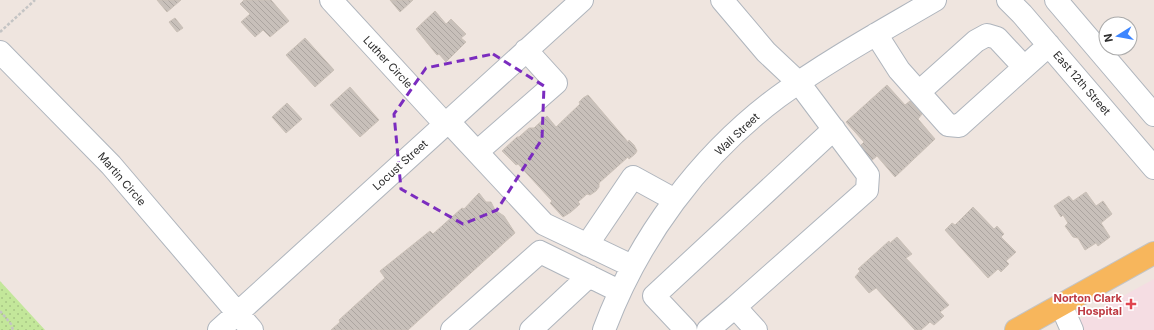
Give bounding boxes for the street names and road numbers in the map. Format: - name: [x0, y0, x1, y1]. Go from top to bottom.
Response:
- street label: Luther Circle: [360, 33, 416, 91]
- street label: East 12th Street: [1050, 48, 1114, 118]
- street label: Wall Street: [712, 110, 763, 158]
- street label: Locust Street: [370, 136, 431, 193]
- street label: Martin Circle: [95, 149, 149, 209]

